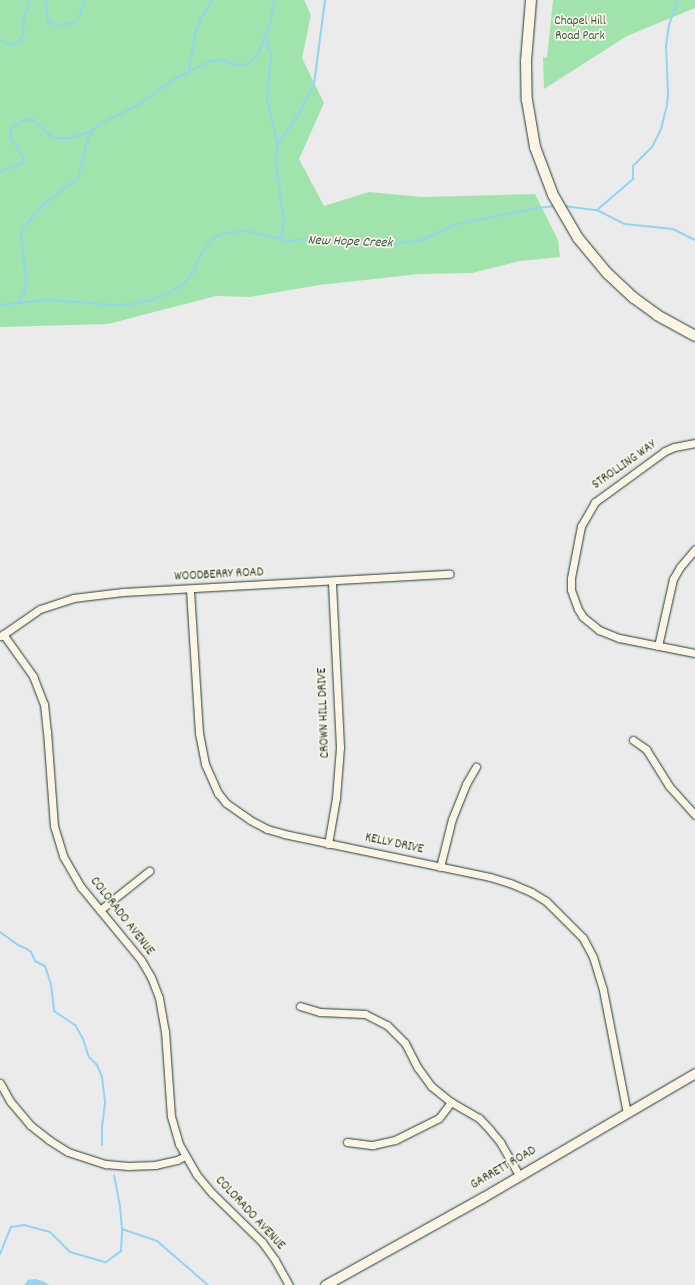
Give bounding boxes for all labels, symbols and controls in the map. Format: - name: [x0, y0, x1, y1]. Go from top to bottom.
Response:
- park label: Chapel Hill Road Park: [554, 15, 606, 46]
- water label: New Hope Creek: [307, 232, 393, 252]
- street label: STROLLING WAY: [590, 438, 660, 494]
- street label: WOODBERRY ROAD: [174, 566, 264, 586]
- street label: CROWN HILL DRIVE: [316, 667, 334, 759]
- street label: KELLY DRIVE: [363, 831, 425, 859]
- street label: COLORADO AVENUE: [86, 875, 156, 959]
- street label: GARRETT ROAD: [468, 1144, 540, 1194]
- street label: COLORADO AVENUE: [211, 1174, 287, 1254]

